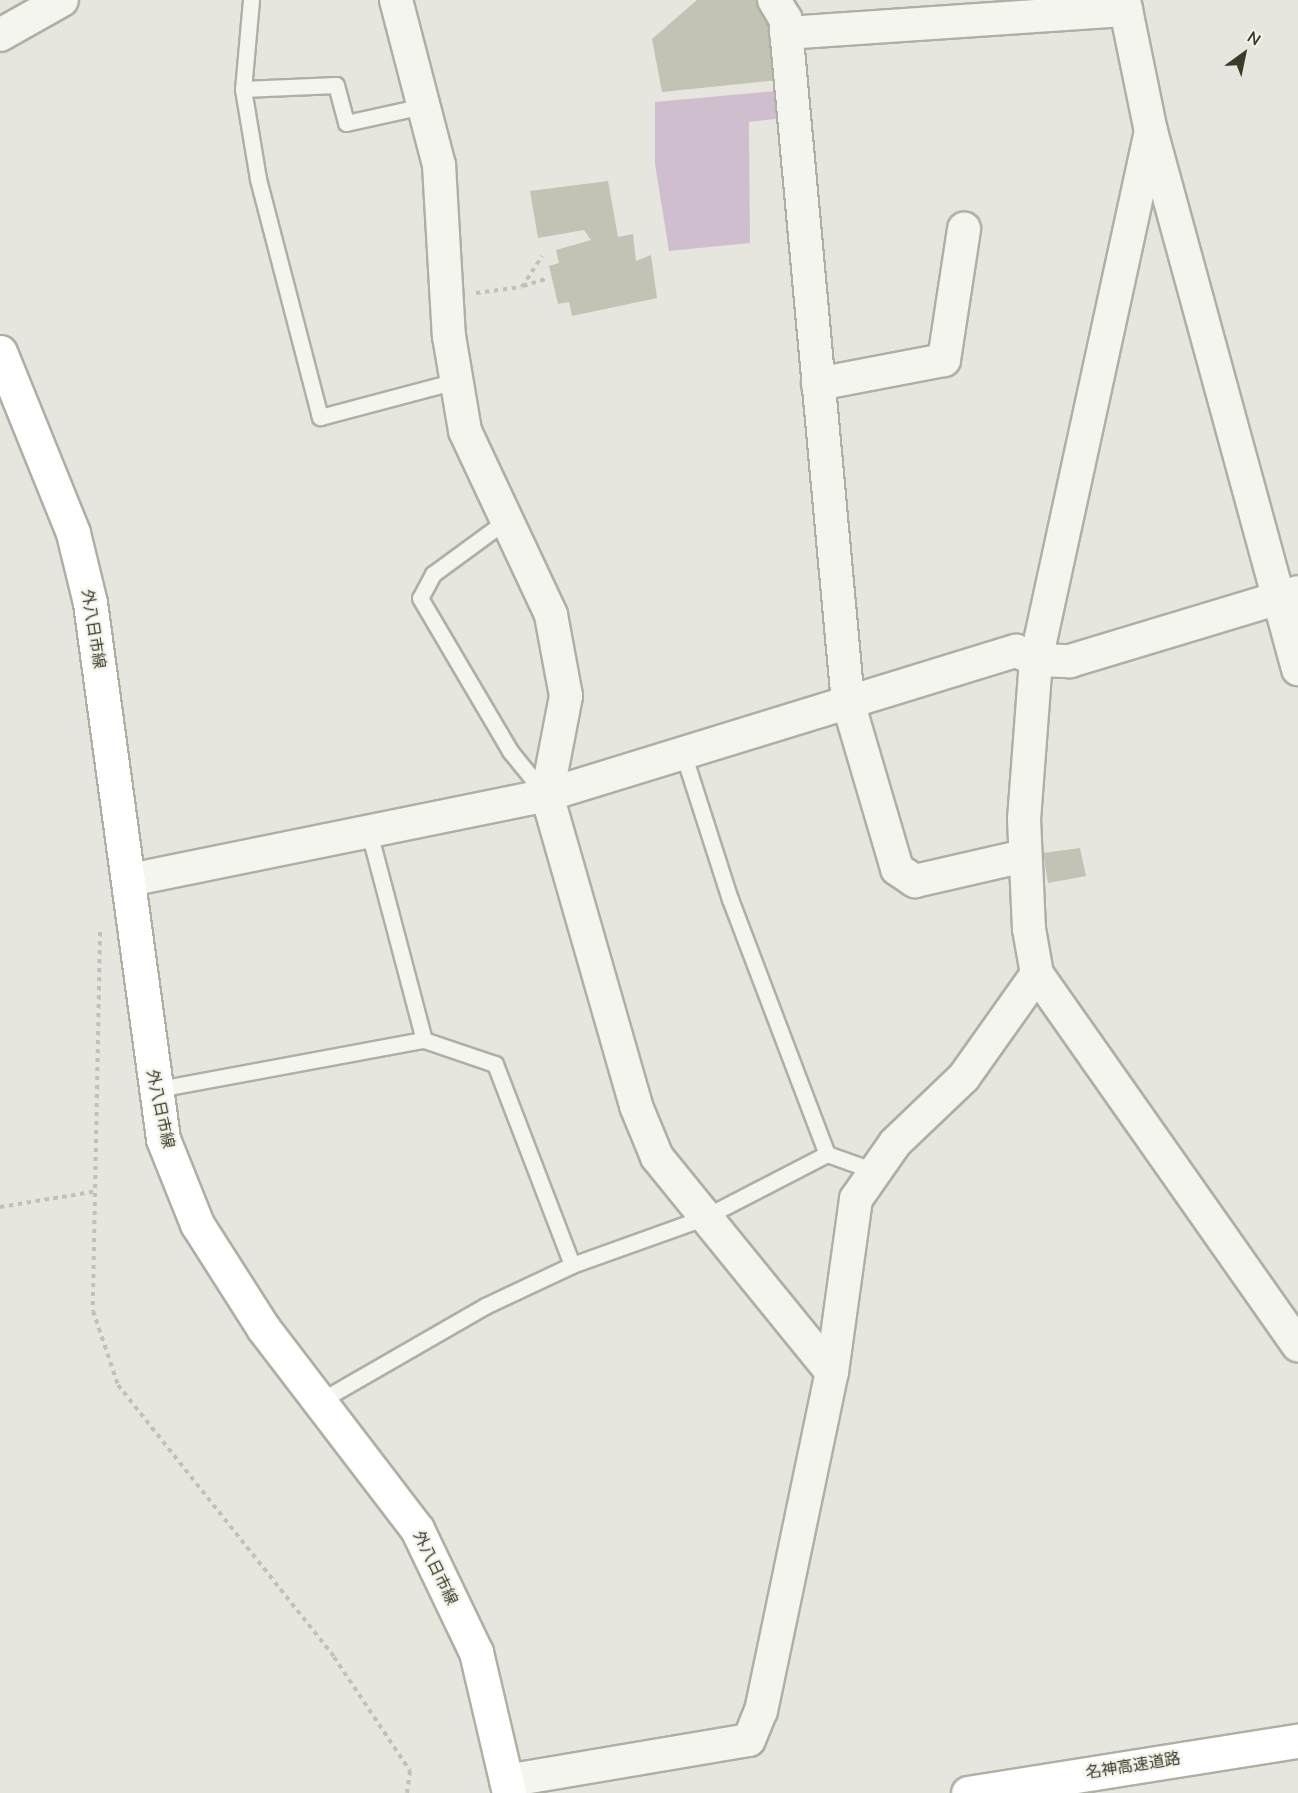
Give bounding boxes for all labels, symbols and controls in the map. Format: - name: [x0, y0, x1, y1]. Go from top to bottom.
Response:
- north arrow: [1214, 24, 1274, 84]
- text: N: [1243, 26, 1265, 51]
- street label: 外八日市線: [77, 588, 109, 670]
- street label: 外八日市線: [142, 1068, 178, 1150]
- street label: 外八日市線: [409, 1528, 461, 1608]
- street label: 名神高速道路: [1084, 1749, 1182, 1783]

